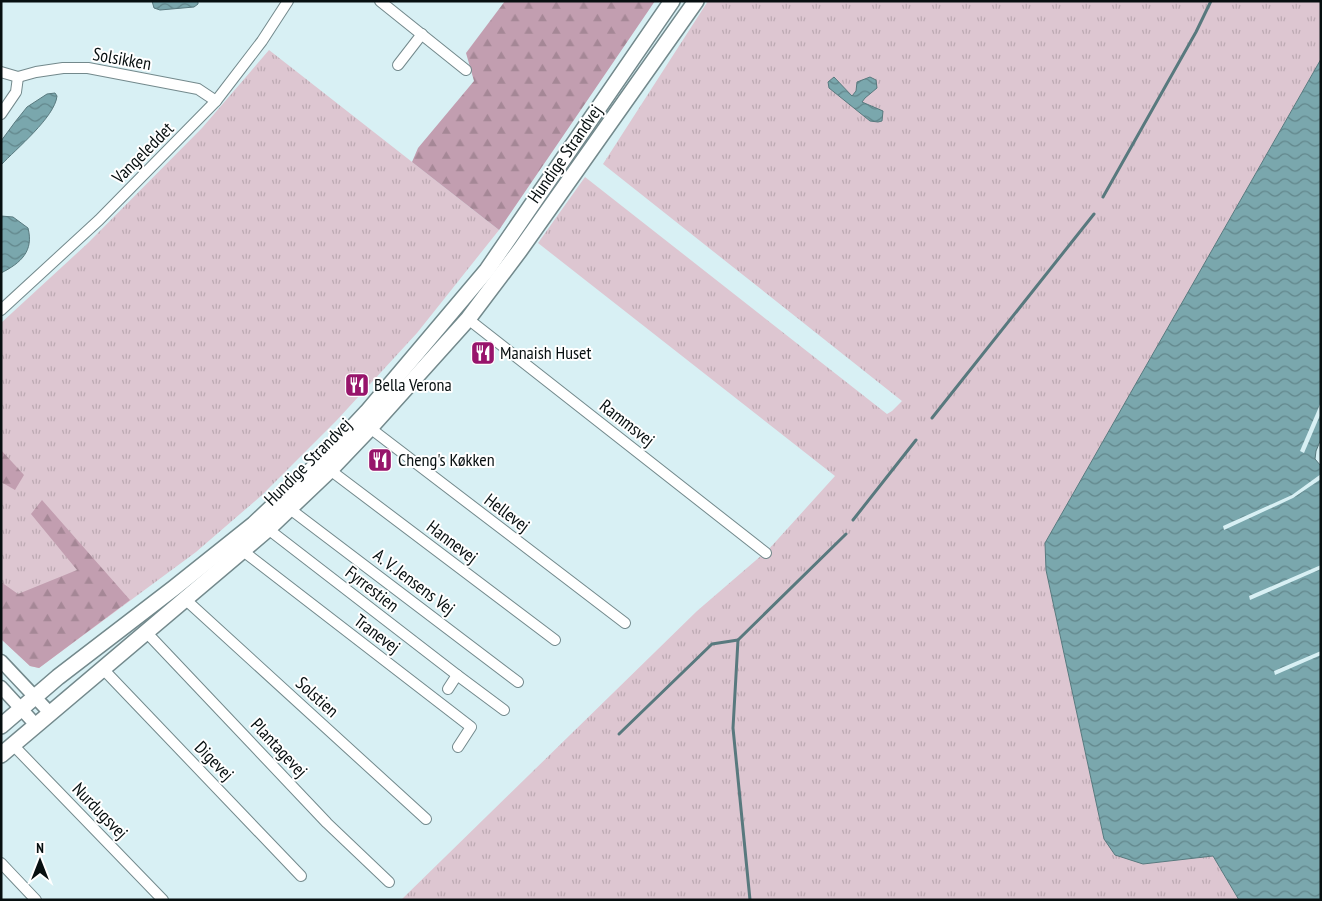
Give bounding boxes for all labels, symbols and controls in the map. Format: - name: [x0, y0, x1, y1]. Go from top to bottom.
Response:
- street label: Solsikken: [91, 42, 153, 75]
- street label: Hundige Strandvej: [522, 100, 607, 207]
- street label: Vangeleddet: [106, 117, 178, 189]
- restaurant icon: Manaish Huset: [470, 340, 496, 366]
- place label: Manaish Huset: [500, 341, 591, 364]
- restaurant icon: Bella Verona: [344, 372, 370, 398]
- place label: Bella Verona: [374, 373, 452, 396]
- street label: Rammsvej: [595, 394, 659, 451]
- street label: Hundige Strandvej: [259, 413, 356, 510]
- restaurant icon: Cheng's Køkken: [367, 447, 393, 473]
- place label: Cheng's Køkken: [398, 448, 495, 471]
- street label: Hellevej: [480, 488, 535, 537]
- street label: Hannevej: [422, 515, 482, 568]
- street label: A. V. Jensens Vej: [369, 543, 460, 620]
- street label: Fyrrestien: [341, 561, 404, 617]
- street label: Tranevej: [350, 609, 405, 658]
- street label: Solstien: [291, 671, 344, 722]
- street label: Plantagevej: [246, 713, 313, 782]
- street label: Digevej: [190, 736, 239, 785]
- street label: Nurdugsvej: [68, 777, 133, 844]
- north arrow: [15, 836, 65, 886]
- text: N: [36, 839, 44, 857]

